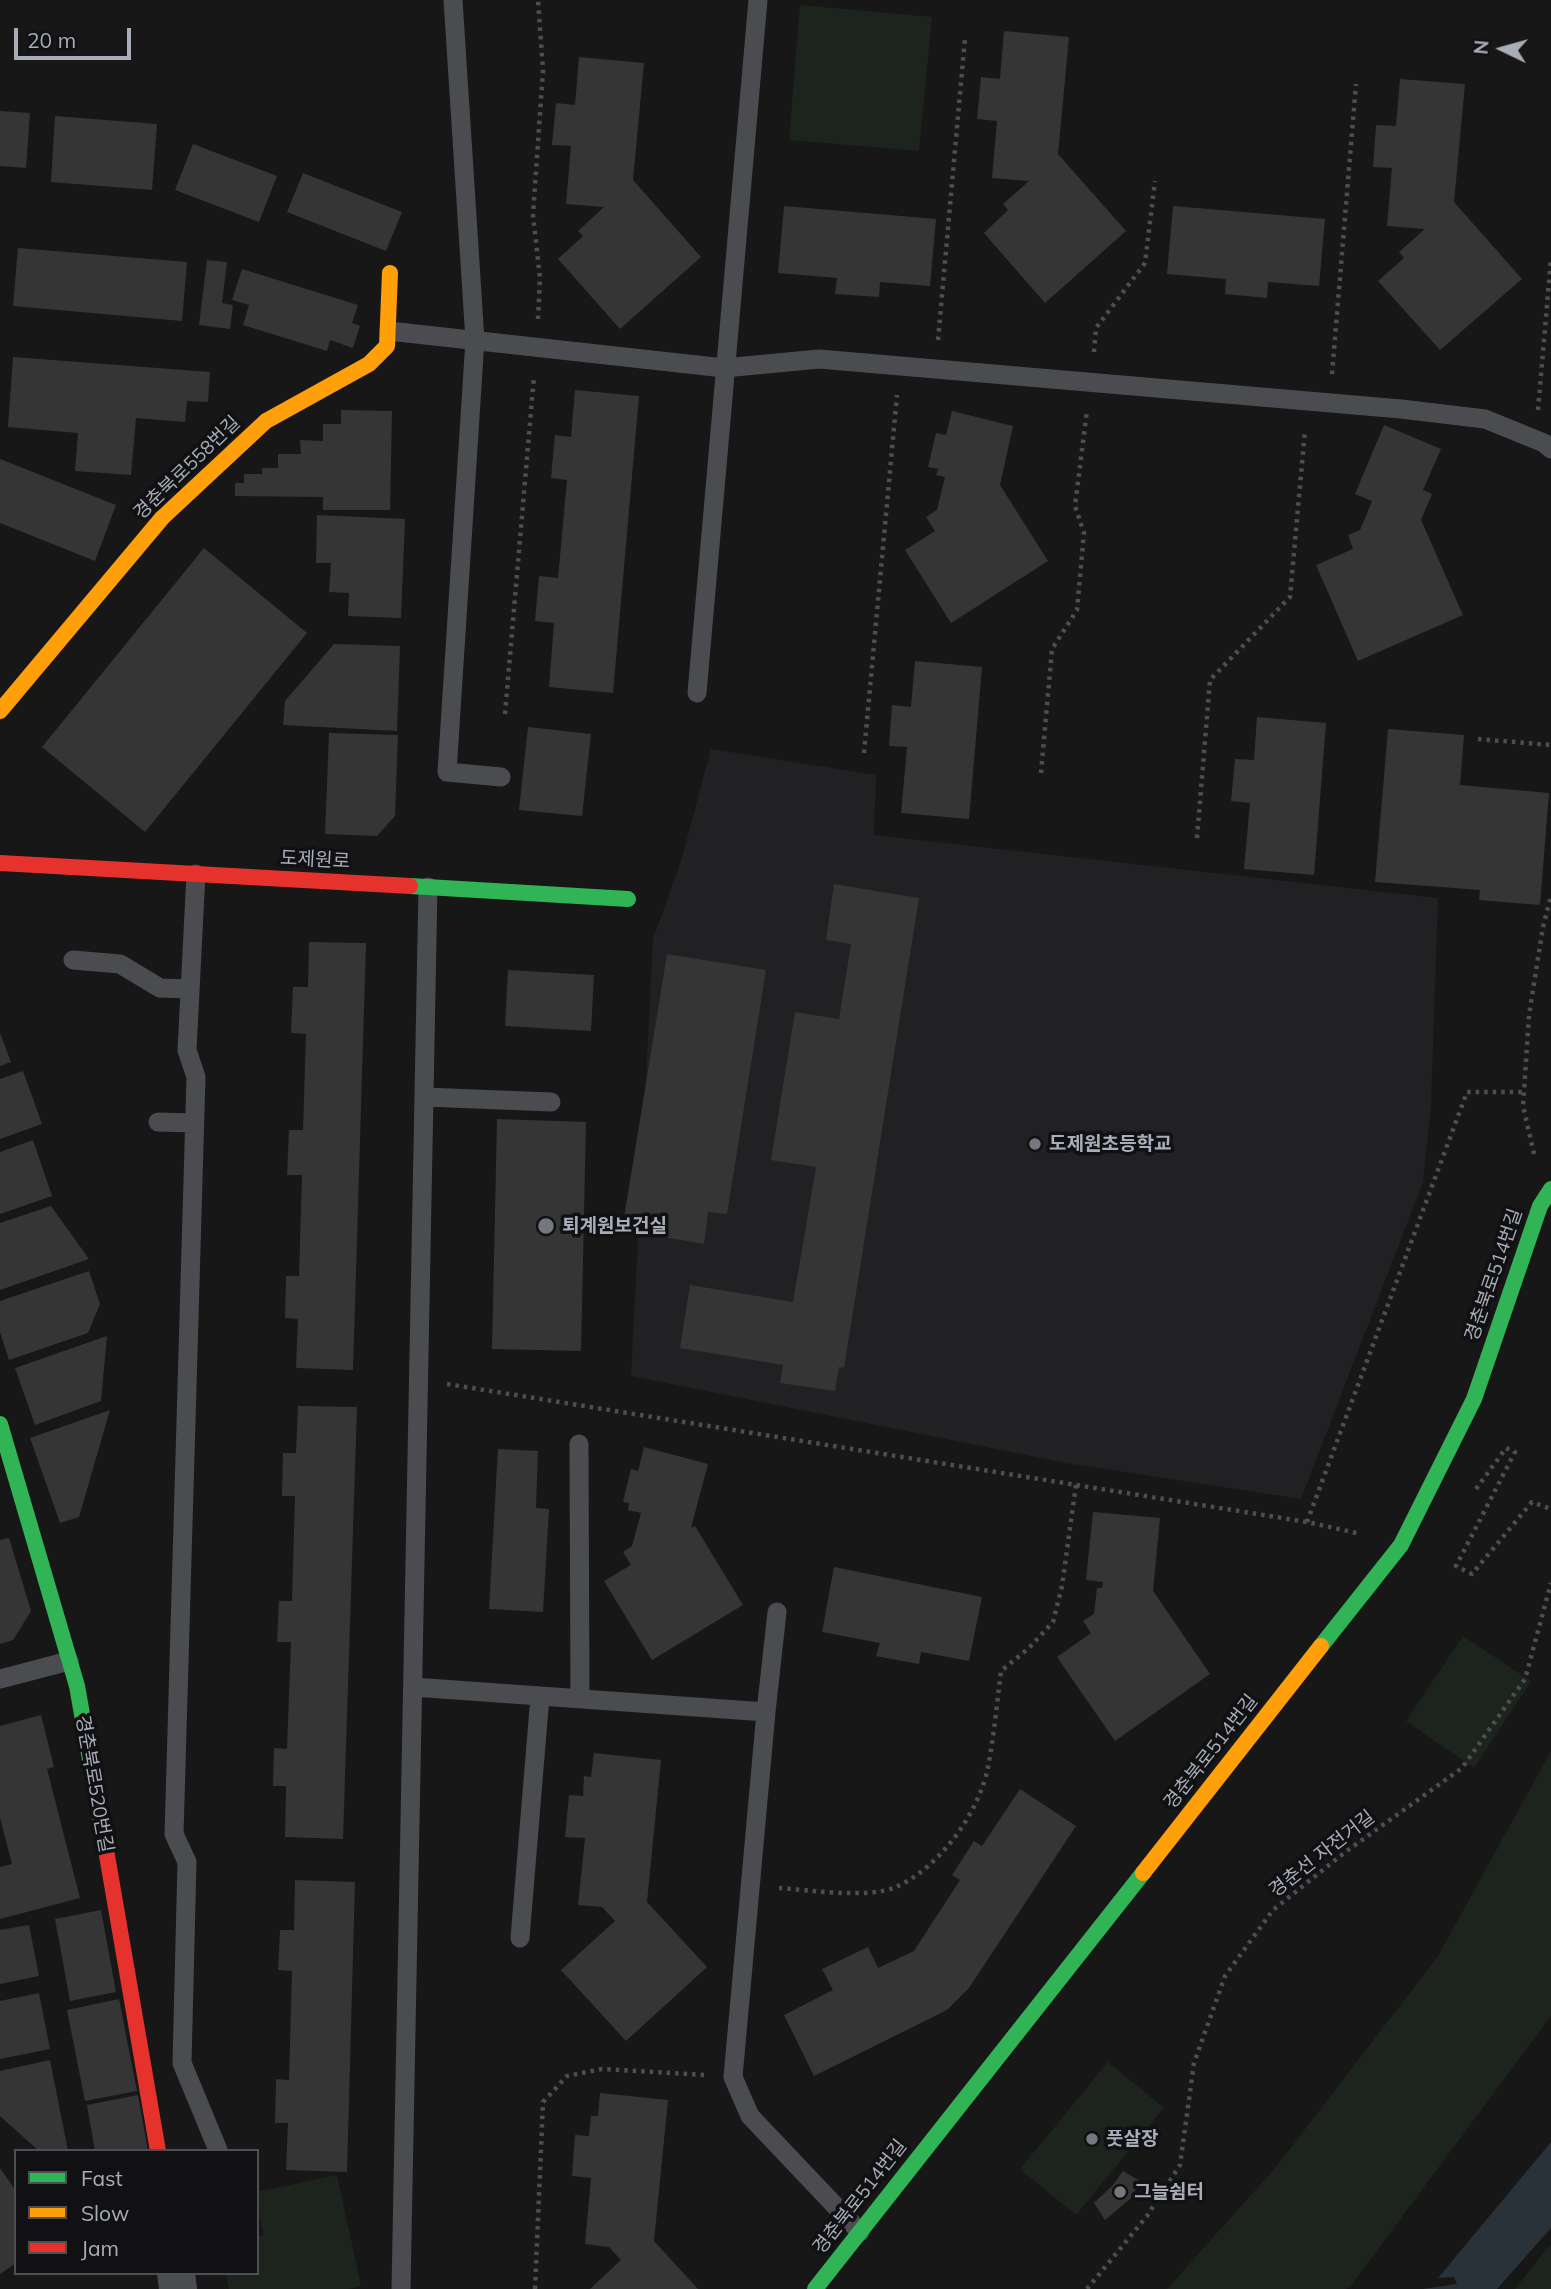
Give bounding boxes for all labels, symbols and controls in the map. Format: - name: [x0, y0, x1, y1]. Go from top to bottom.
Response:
- scale bar: [18, 14, 135, 58]
- north arrow: [1467, 14, 1537, 84]
- text: 20 m: [27, 27, 76, 53]
- text: N: [1468, 39, 1494, 55]
- street label: 경춘북로558번길: [129, 411, 245, 525]
- street label: 도제원로: [279, 847, 351, 873]
- place label: 도제원초등학교: [1049, 1133, 1171, 1155]
- marker: 도제원초등학교: [1027, 1136, 1043, 1152]
- street label: 경춘북로514번길: [1461, 1206, 1527, 1344]
- place label: 퇴계원보건실: [562, 1215, 667, 1237]
- marker: 퇴계원보건실: [536, 1216, 556, 1236]
- street label: 경춘북로514번길: [1159, 1690, 1263, 1814]
- street label: 경춘북로520번길: [71, 1714, 117, 1854]
- street label: 경춘선 자전거길: [1265, 1806, 1379, 1902]
- place label: 풋살장: [1106, 2128, 1158, 2150]
- marker: 풋살장: [1084, 2131, 1100, 2147]
- street label: 경춘북로514번길: [808, 2135, 912, 2259]
- legend: [14, 2149, 259, 2275]
- text: Fast: [81, 2165, 123, 2191]
- place label: 그늘쉼터: [1134, 2181, 1204, 2203]
- marker: 그늘쉼터: [1112, 2184, 1128, 2200]
- text: Slow: [81, 2200, 129, 2226]
- text: Jam: [81, 2235, 119, 2261]

